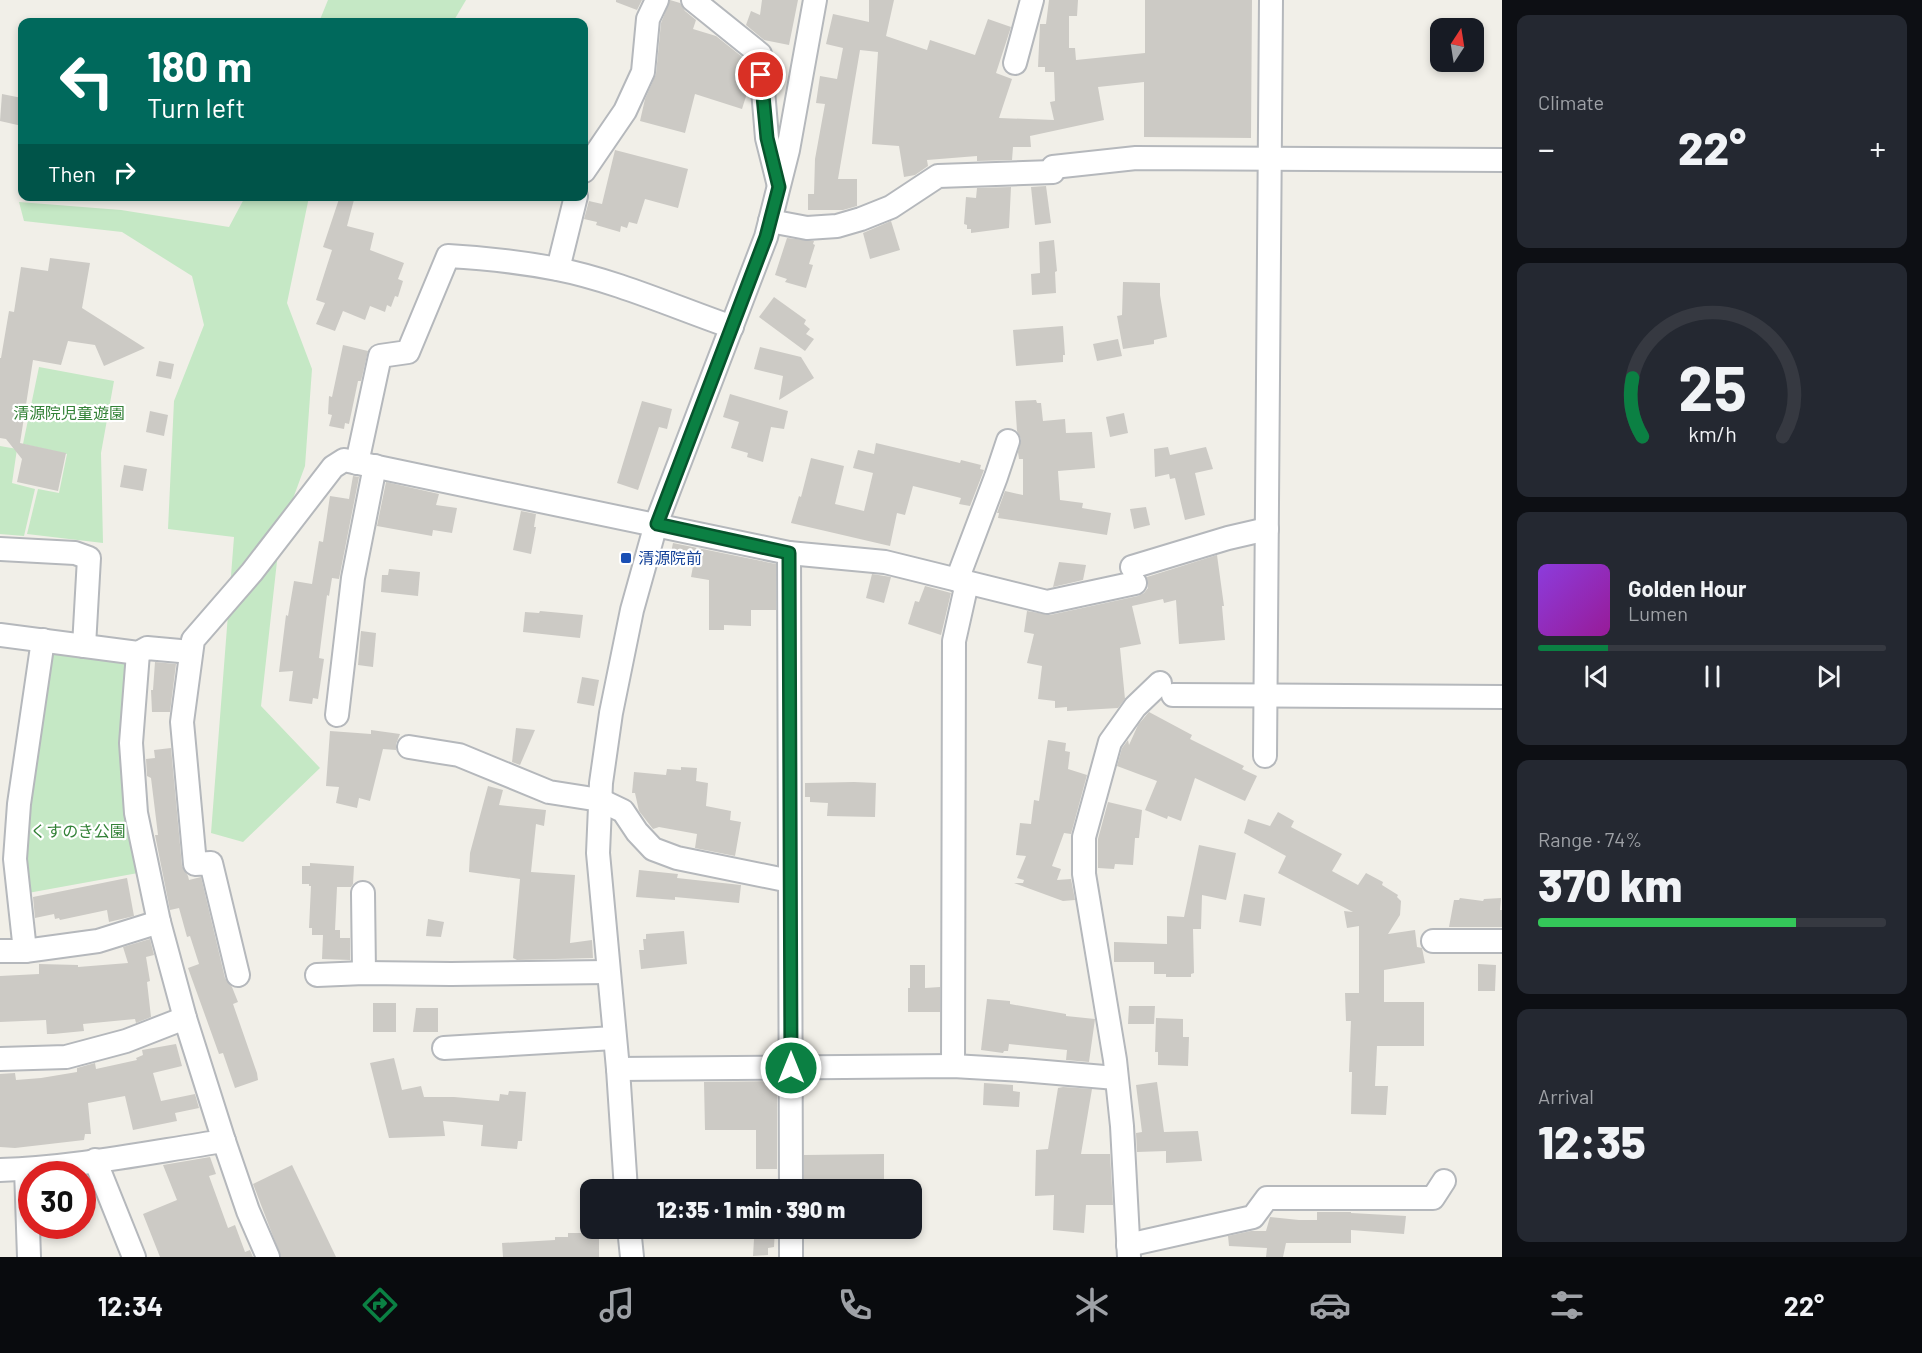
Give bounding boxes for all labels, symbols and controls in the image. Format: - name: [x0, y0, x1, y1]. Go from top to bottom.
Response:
- north arrow: [1430, 18, 1484, 72]
- map controls: [1430, 18, 1484, 72]
- text: 180 m: [147, 40, 252, 90]
- icon: left: [48, 42, 126, 120]
- pin: [735, 49, 786, 100]
- icon: arrive: [744, 58, 777, 91]
- text: Climate: [1538, 90, 1604, 114]
- text: Turn left: [147, 91, 245, 123]
- text: 22°: [1678, 120, 1746, 174]
- text: −: [1538, 128, 1555, 168]
- text: +: [1869, 128, 1886, 168]
- icon: right: [108, 156, 141, 189]
- text: Then: [48, 160, 96, 186]
- text: 25: [1678, 349, 1746, 423]
- park label: 清源院児童遊園: [13, 403, 125, 422]
- text: km/h: [1688, 422, 1736, 447]
- place label: 清源院前: [638, 548, 702, 567]
- marker: 清源院前: [619, 551, 633, 565]
- text: Golden Hour: [1628, 575, 1746, 601]
- text: Lumen: [1628, 601, 1688, 625]
- icon: previous: [1580, 660, 1613, 693]
- icon: pause: [1696, 660, 1729, 693]
- icon: next: [1812, 660, 1845, 693]
- park label: くすのき公園: [30, 821, 126, 840]
- text: Range · 74%: [1538, 827, 1642, 851]
- text: 370 km: [1538, 857, 1682, 911]
- position arrow: [759, 1036, 823, 1100]
- text: Arrival: [1538, 1084, 1594, 1108]
- text: 12:35: [1538, 1114, 1646, 1168]
- speed limit sign: 30: [18, 1161, 96, 1239]
- text: 12:35 · 1 min · 390 m: [657, 1196, 845, 1222]
- icon: directions: [359, 1284, 401, 1326]
- icon: music: [596, 1284, 638, 1326]
- icon: phone: [834, 1284, 876, 1326]
- icon: climate: [1071, 1284, 1113, 1326]
- icon: car: [1309, 1284, 1351, 1326]
- icon: filters: [1546, 1284, 1588, 1326]
- text: 12:34: [98, 1289, 163, 1321]
- text: 22°: [1784, 1289, 1824, 1321]

